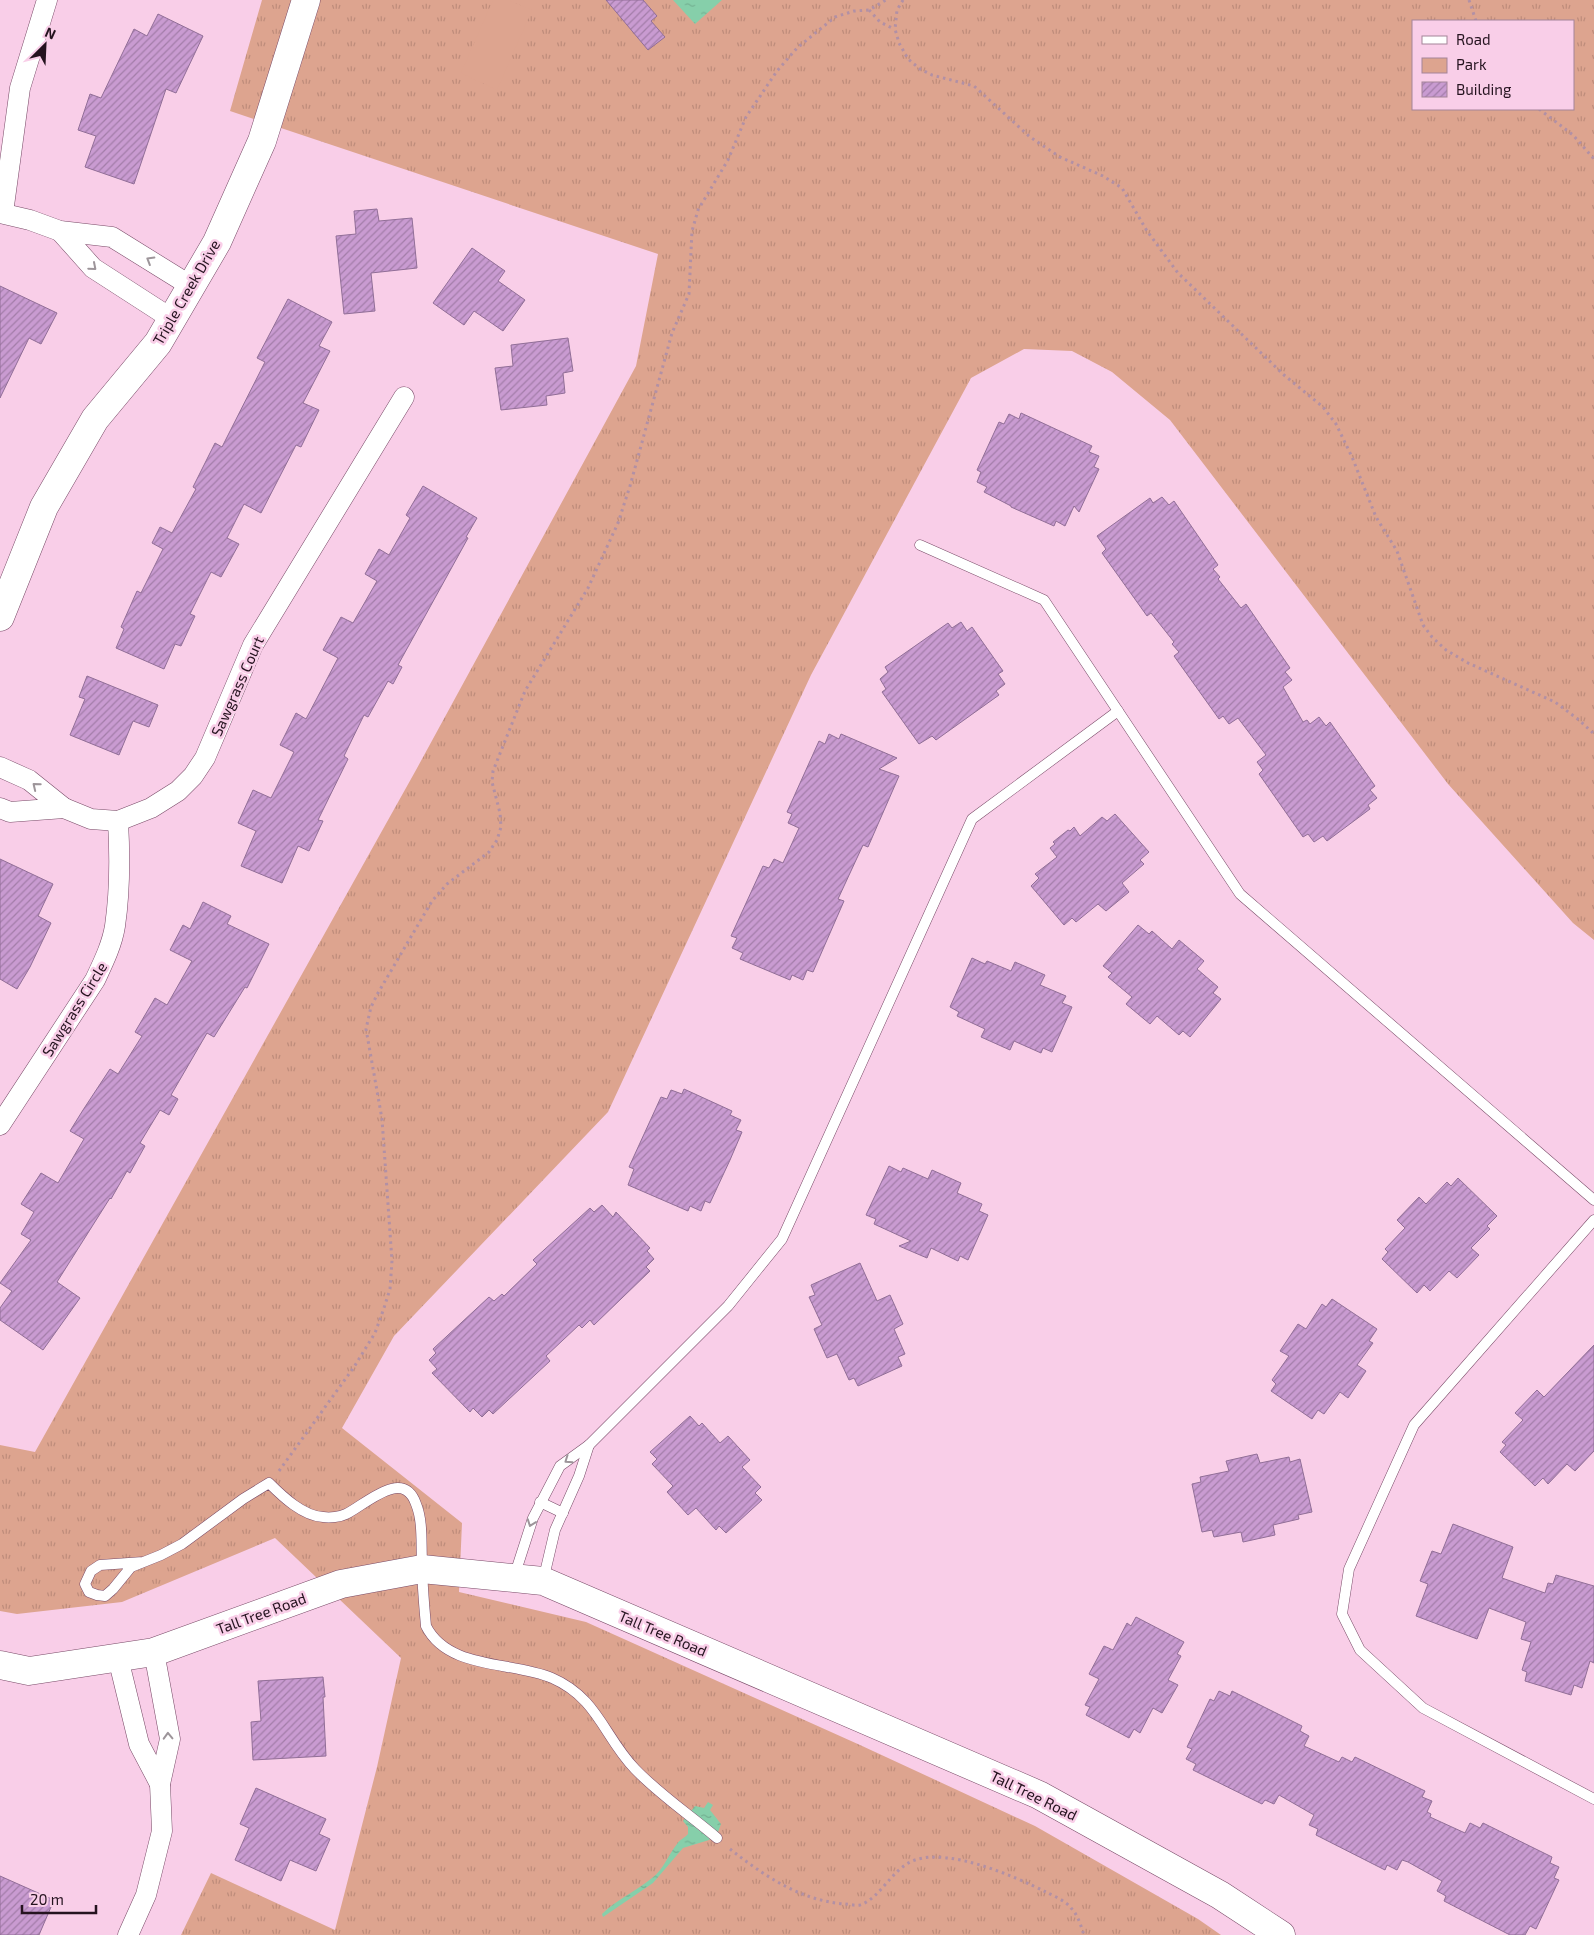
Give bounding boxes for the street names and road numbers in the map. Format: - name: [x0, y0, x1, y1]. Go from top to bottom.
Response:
- street label: Triple Creek Drive: [149, 236, 223, 348]
- street label: Sawgrass Court: [207, 633, 267, 739]
- street label: Sawgrass Circle: [38, 958, 110, 1060]
- street label: Tall Tree Road: [214, 1588, 308, 1638]
- street label: Tall Tree Road: [616, 1606, 710, 1660]
- street label: Tall Tree Road: [988, 1766, 1080, 1824]

